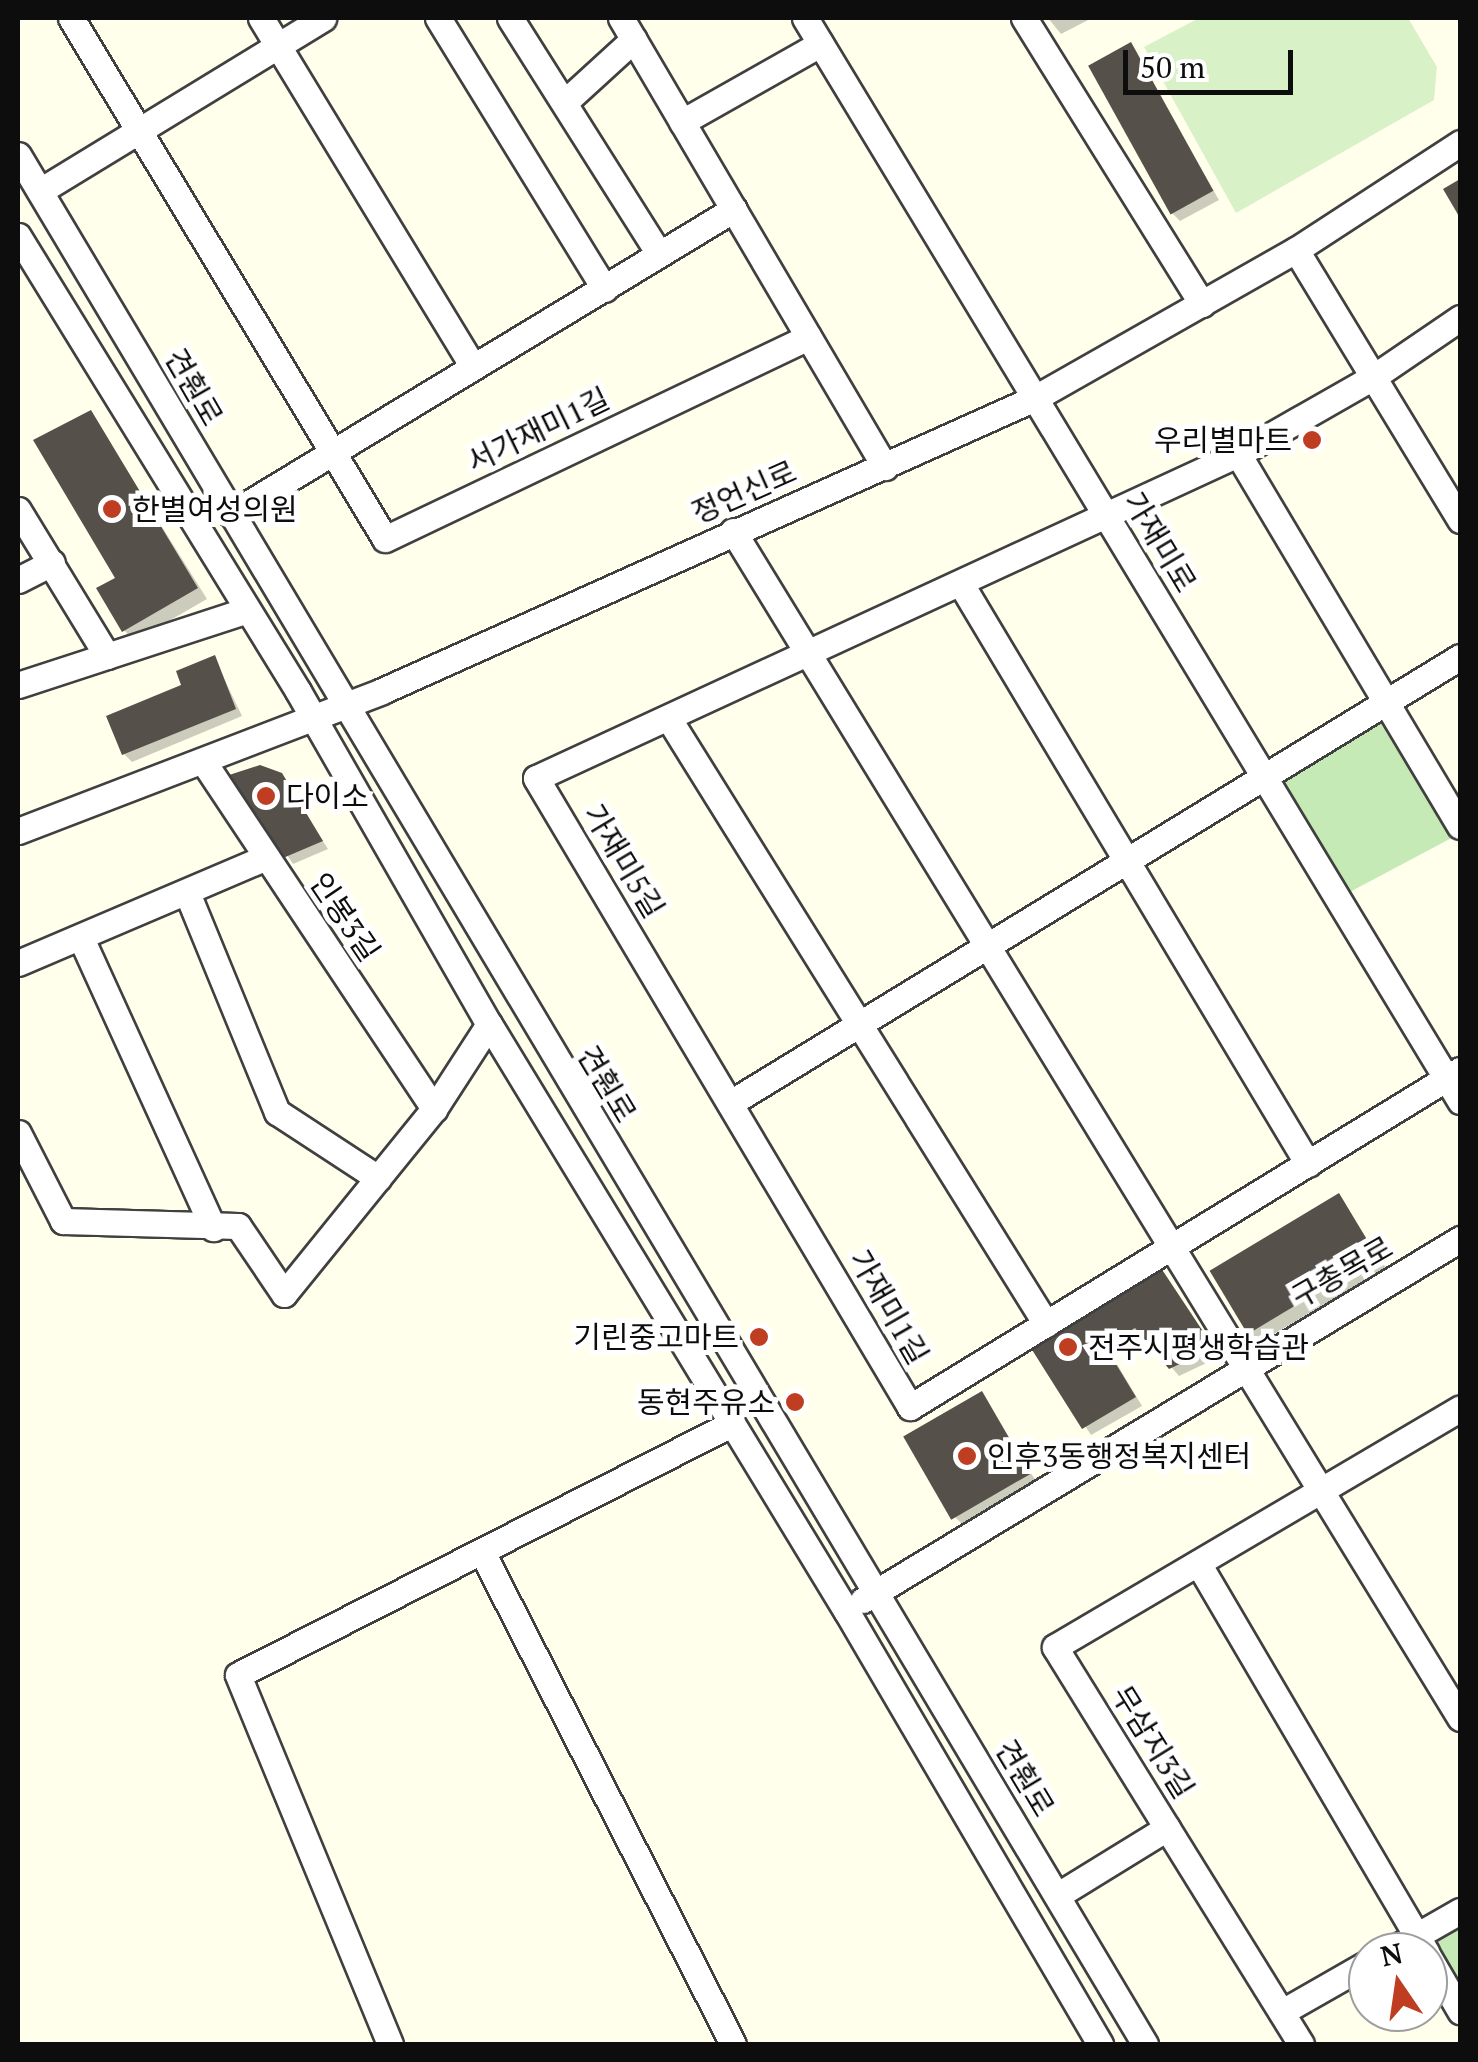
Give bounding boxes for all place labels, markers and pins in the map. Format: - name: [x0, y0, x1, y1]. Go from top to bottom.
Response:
- place label: 우리별마트: [1154, 422, 1292, 458]
- marker: 우리별마트: [1301, 429, 1323, 451]
- place label: 한별여성의원: [132, 491, 298, 527]
- marker: 한별여성의원: [101, 498, 123, 520]
- place label: 다이소: [286, 778, 369, 814]
- marker: 다이소: [255, 785, 277, 807]
- place label: 기린중고마트: [573, 1319, 739, 1355]
- marker: 기린중고마트: [748, 1326, 770, 1348]
- place label: 전주시평생학습관: [1088, 1329, 1309, 1365]
- marker: 전주시평생학습관: [1057, 1336, 1079, 1358]
- place label: 동현주유소: [637, 1384, 775, 1420]
- marker: 동현주유소: [784, 1391, 806, 1413]
- place label: 인후3동행정복지센터: [987, 1438, 1251, 1474]
- marker: 인후3동행정복지센터: [956, 1445, 978, 1467]

